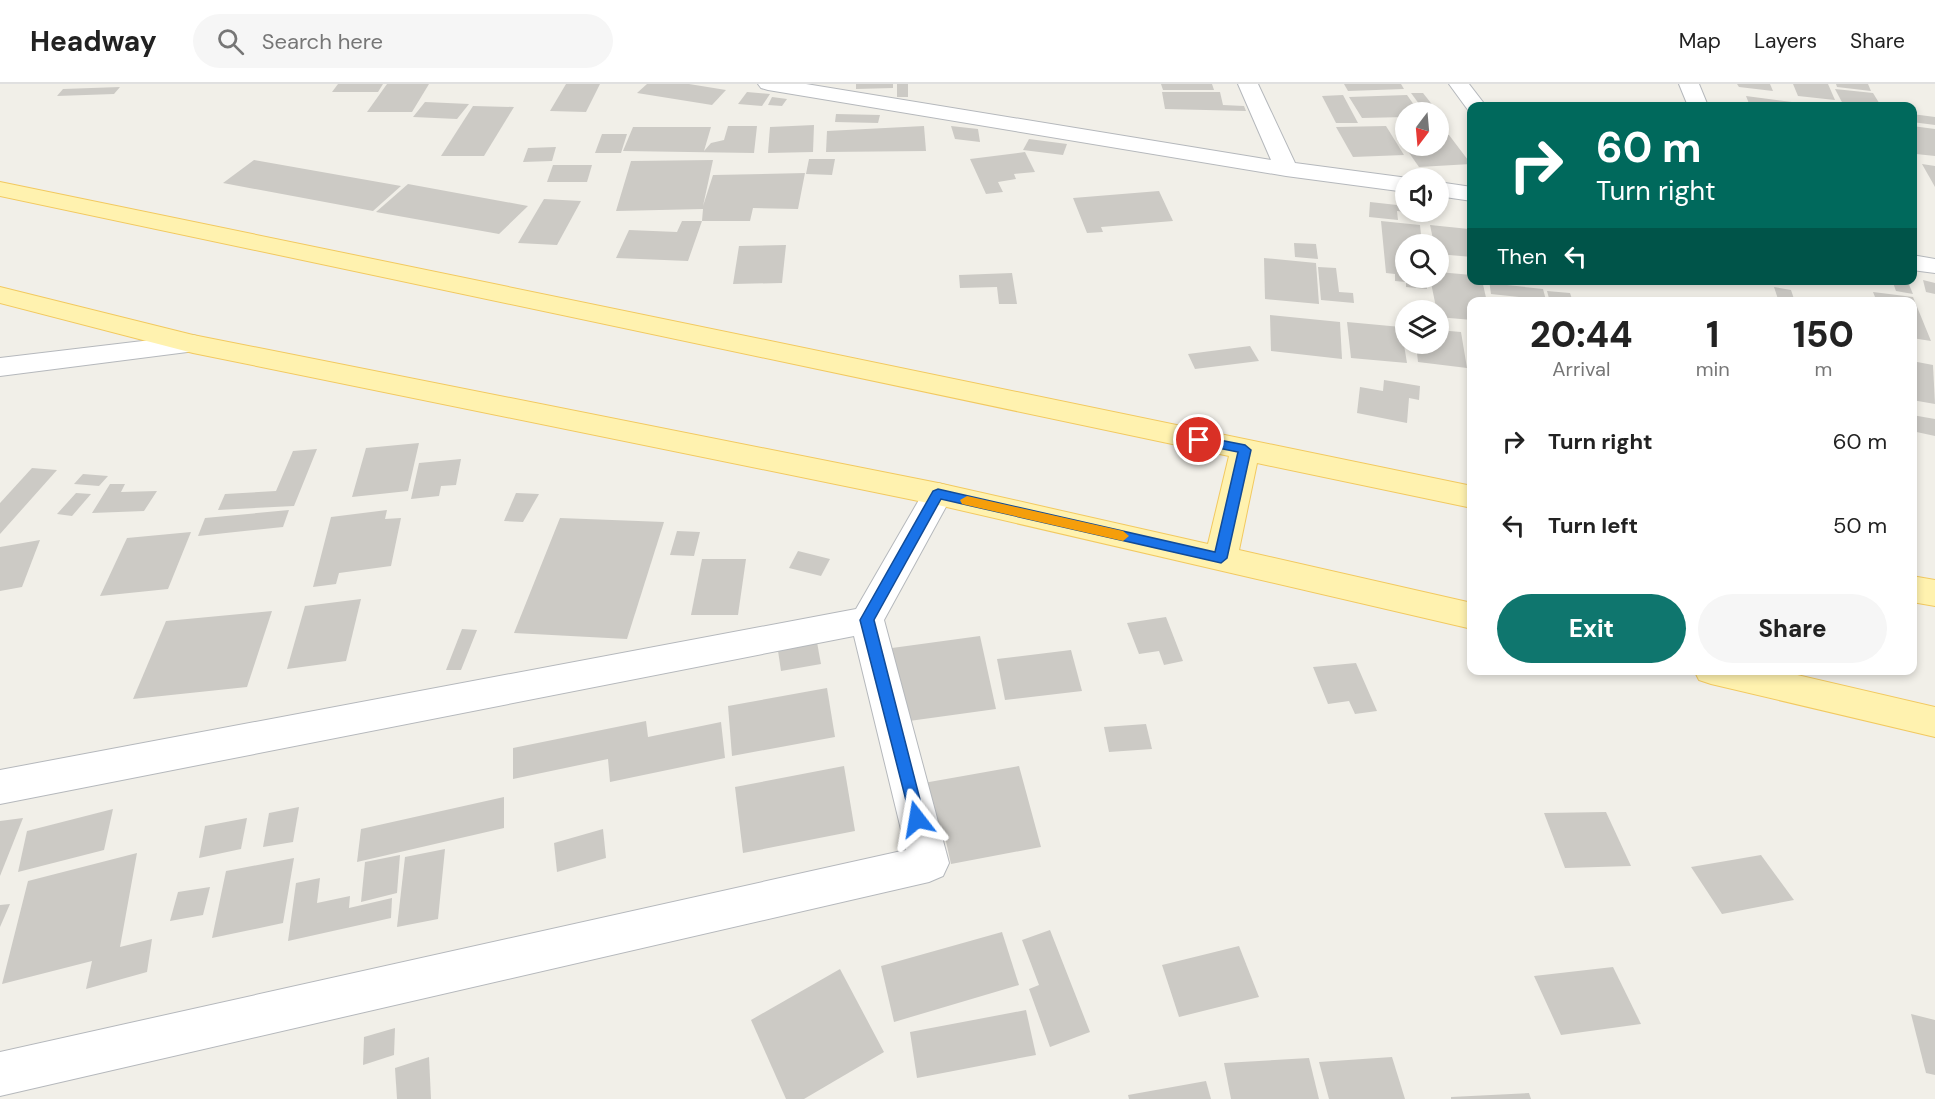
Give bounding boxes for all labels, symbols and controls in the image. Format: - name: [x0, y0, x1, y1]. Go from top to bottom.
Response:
- search box: [193, 14, 613, 68]
- text: Headway: [30, 23, 157, 60]
- icon: search: [214, 25, 247, 58]
- text: Search here: [262, 27, 383, 56]
- text: Map: [1679, 27, 1721, 55]
- text: Layers: [1754, 27, 1817, 55]
- text: Share: [1850, 27, 1905, 55]
- north arrow: [1395, 102, 1449, 156]
- map controls: [1395, 102, 1449, 354]
- text: 60 m: [1596, 120, 1702, 175]
- icon: right: [1497, 126, 1575, 204]
- button: sound: [1395, 168, 1449, 222]
- text: Turn right: [1596, 173, 1716, 208]
- button: search: [1395, 234, 1449, 288]
- icon: left: [1559, 240, 1592, 273]
- text: Then: [1497, 242, 1547, 271]
- button: layers: [1395, 300, 1449, 354]
- text: 20:44: [1530, 311, 1633, 358]
- text: 1: [1706, 311, 1719, 358]
- text: 150: [1793, 311, 1854, 358]
- text: Arrival: [1552, 356, 1610, 382]
- text: min: [1696, 356, 1730, 382]
- text: m: [1814, 356, 1832, 382]
- pin: [1173, 414, 1224, 465]
- icon: arrive: [1182, 423, 1215, 456]
- icon: right: [1497, 425, 1530, 458]
- text: Turn right: [1548, 427, 1653, 456]
- text: 60 m: [1833, 427, 1887, 456]
- icon: left: [1497, 509, 1530, 542]
- text: Turn left: [1548, 511, 1638, 540]
- text: 50 m: [1833, 511, 1887, 540]
- button: Exit: [1497, 594, 1686, 663]
- button: Share: [1698, 594, 1887, 663]
- position arrow: [885, 787, 949, 851]

